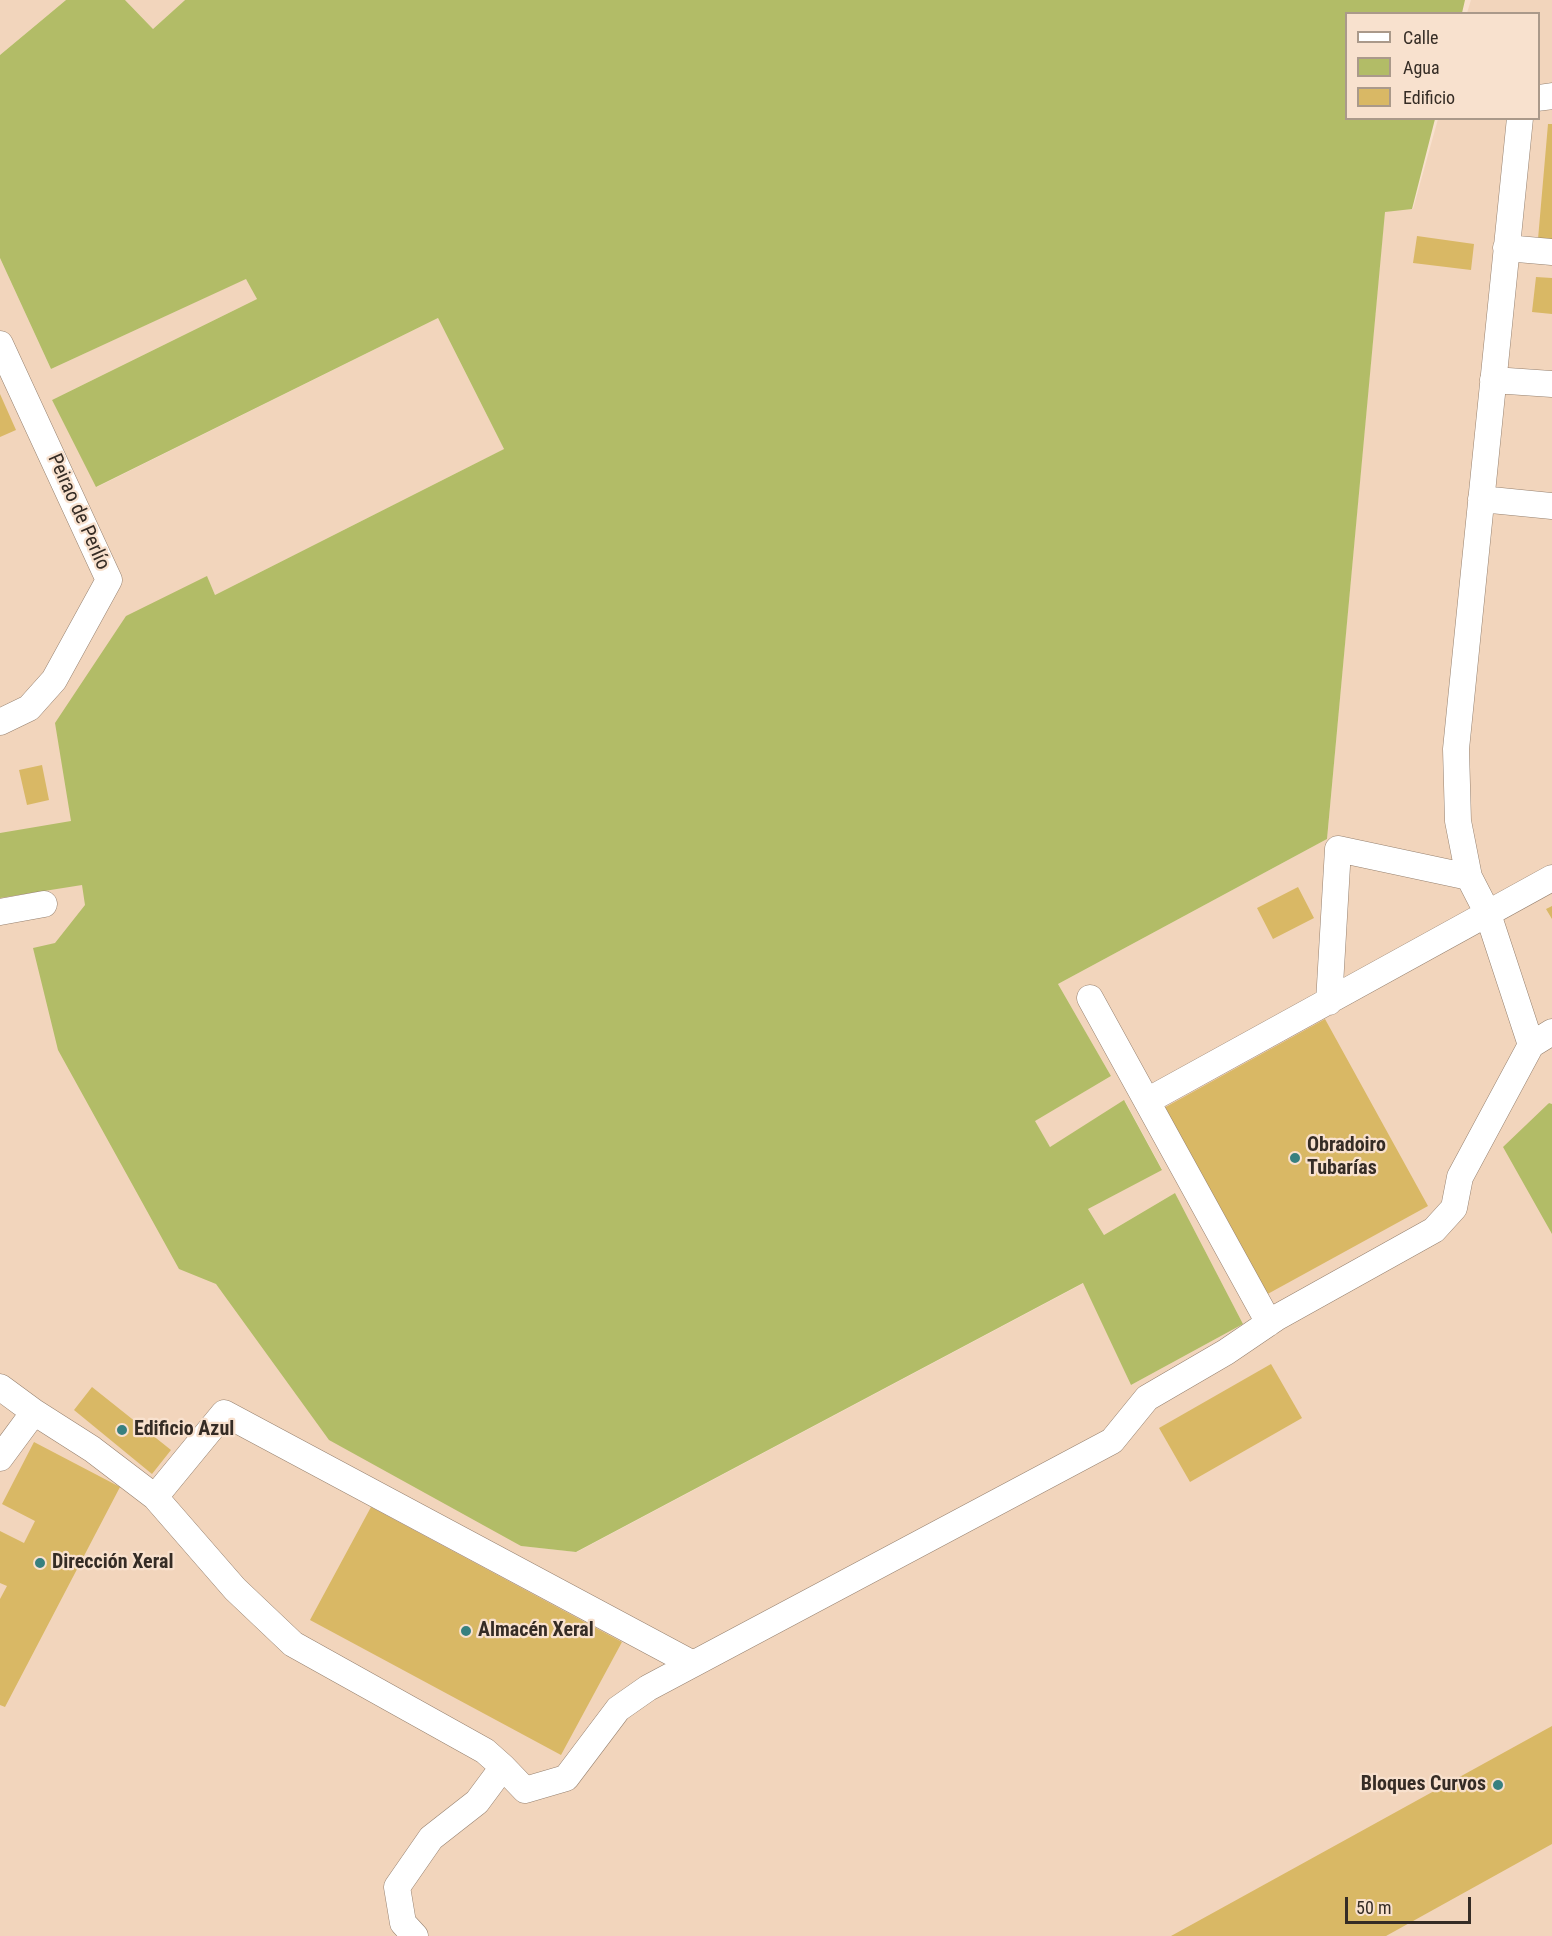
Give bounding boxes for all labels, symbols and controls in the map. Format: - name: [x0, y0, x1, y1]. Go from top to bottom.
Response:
- legend: [1345, 12, 1540, 120]
- text: Calle: [1403, 27, 1439, 48]
- text: Agua: [1403, 57, 1440, 78]
- text: Edificio: [1403, 87, 1455, 108]
- street label: Peirao de Perlío: [42, 450, 114, 574]
- place label: Obradoiro Tubarías: [1307, 1134, 1386, 1181]
- marker: Obradoiro Tubarías: [1288, 1151, 1302, 1165]
- place label: Edificio Azul: [134, 1418, 234, 1442]
- marker: Edificio Azul: [115, 1423, 129, 1437]
- place label: Dirección Xeral: [52, 1551, 173, 1575]
- marker: Dirección Xeral: [33, 1556, 47, 1570]
- place label: Almacén Xeral: [478, 1619, 594, 1643]
- marker: Almacén Xeral: [459, 1624, 473, 1638]
- place label: Bloques Curvos: [1361, 1773, 1486, 1797]
- marker: Bloques Curvos: [1491, 1778, 1505, 1792]
- scale bar: [1348, 1885, 1474, 1923]
- text: 50 m: [1356, 1897, 1391, 1918]

